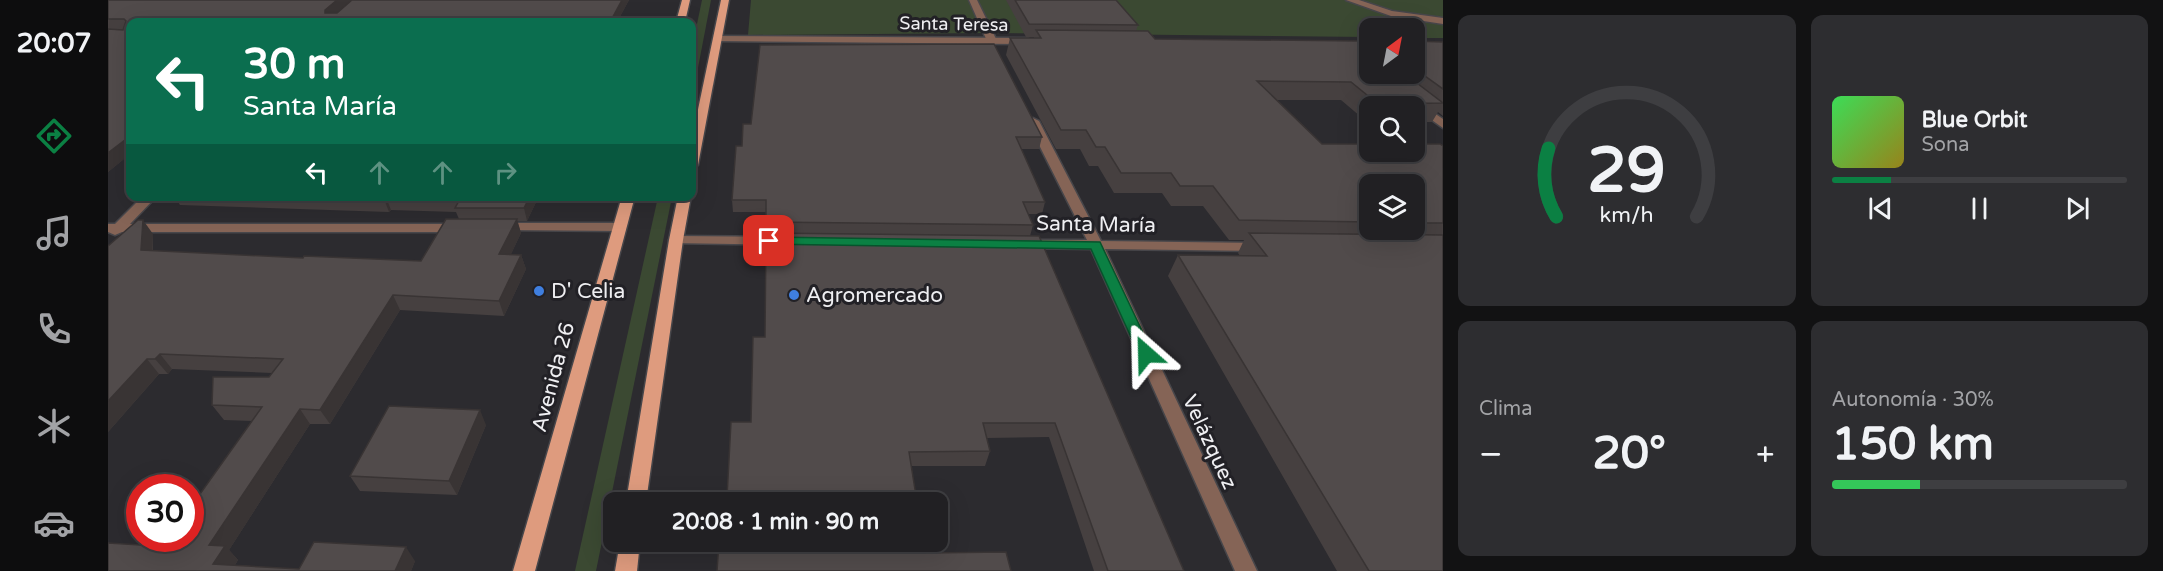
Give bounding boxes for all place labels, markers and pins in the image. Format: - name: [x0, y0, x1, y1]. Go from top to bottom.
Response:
- pin: [743, 215, 794, 266]
- place label: D' Celia: [551, 279, 625, 304]
- place label: Agromercado: [806, 283, 943, 308]
- marker: D' Celia: [532, 284, 546, 298]
- marker: Agromercado: [787, 288, 801, 302]

